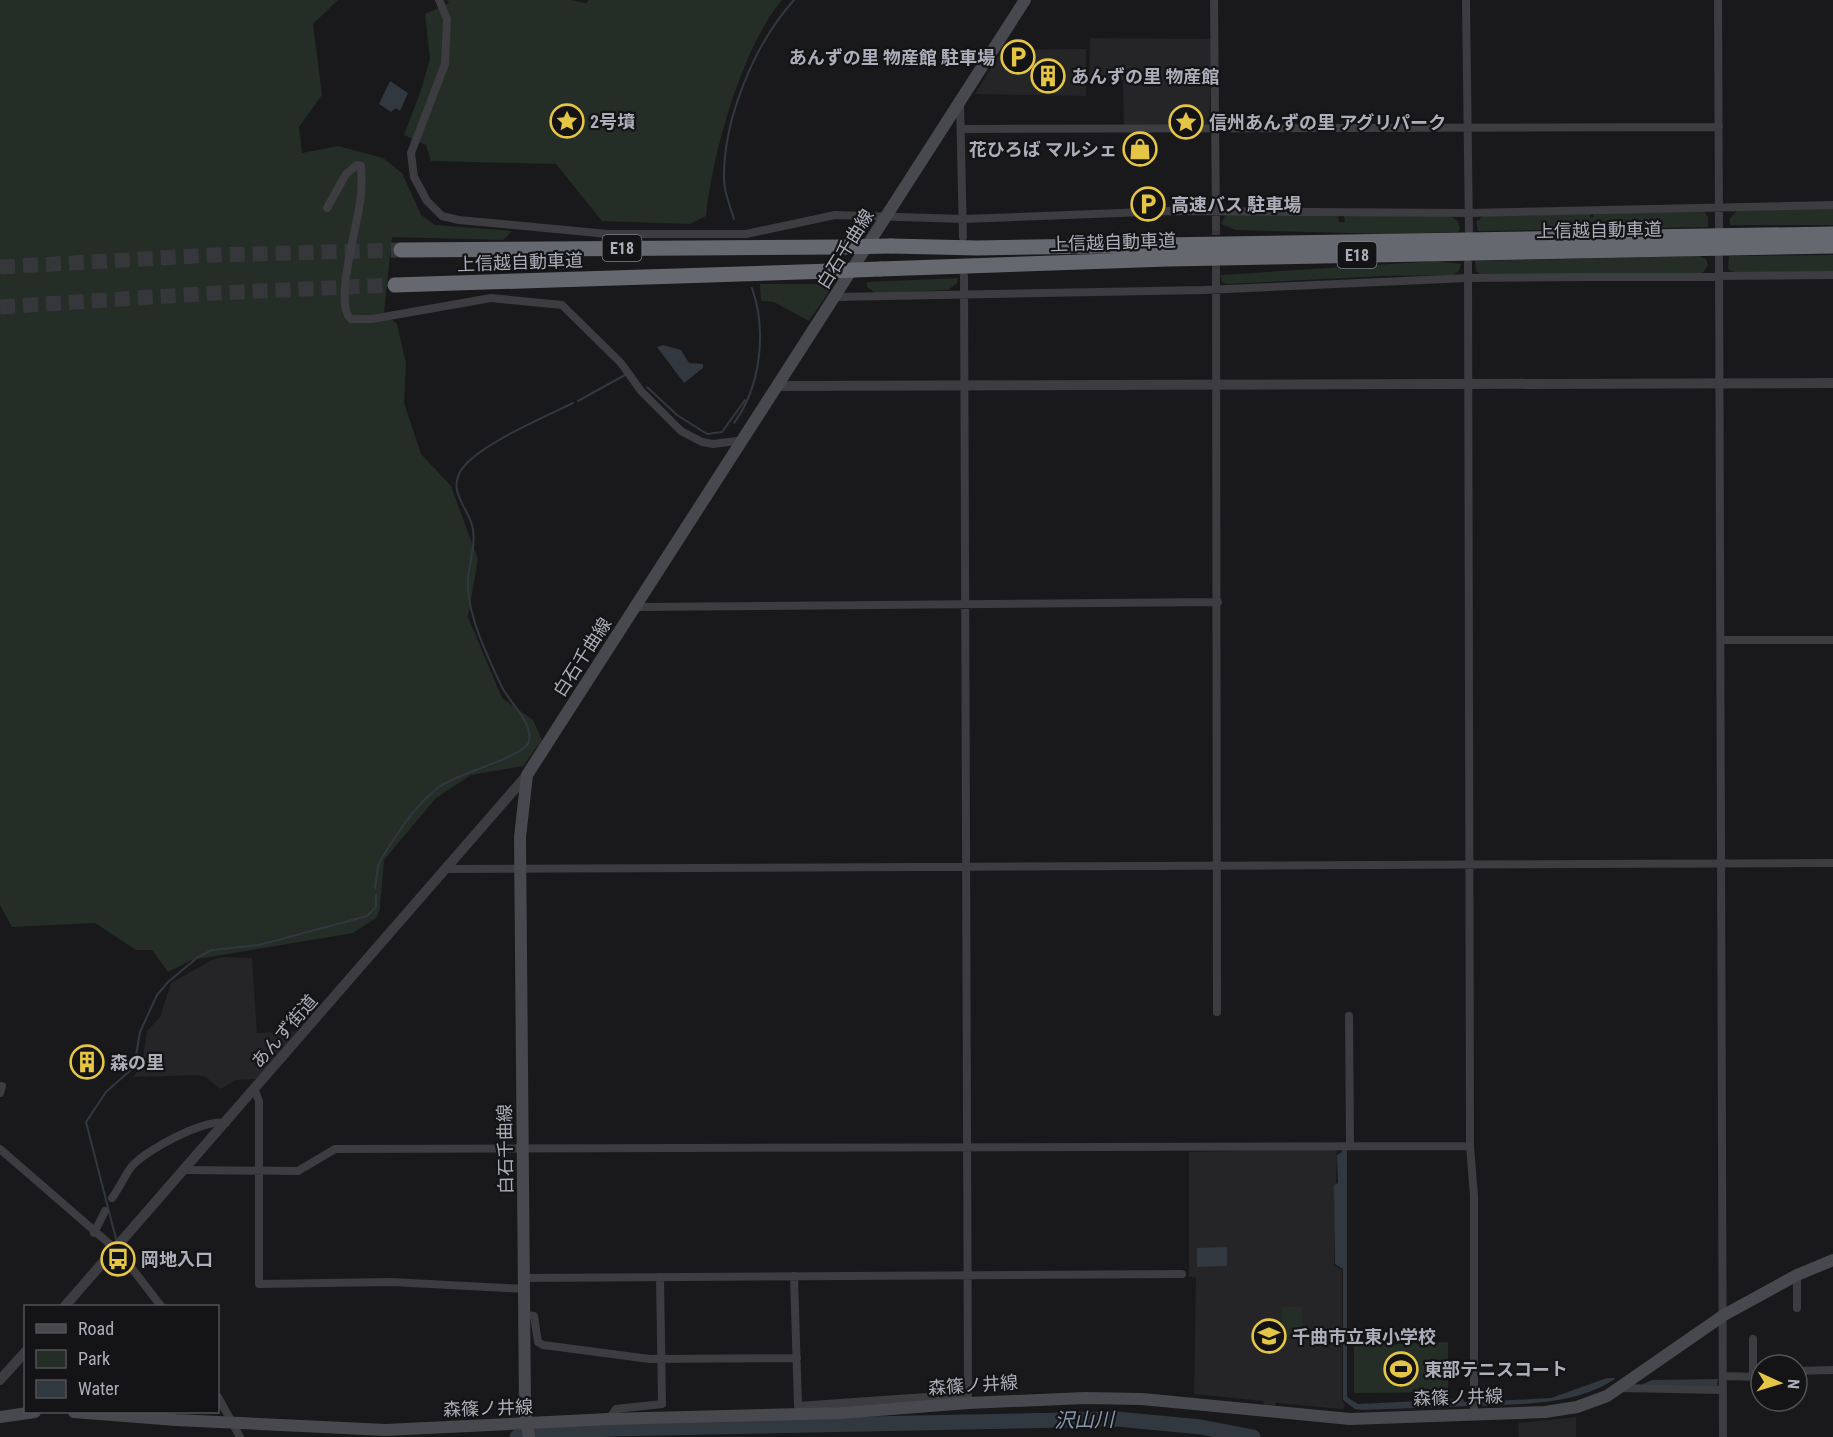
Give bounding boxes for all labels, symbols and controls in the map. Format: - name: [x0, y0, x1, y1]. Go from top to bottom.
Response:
- parking icon: あんずの里 物産館 駐車場: [1000, 39, 1036, 75]
- place label: あんずの里 物産館 駐車場: [789, 47, 995, 68]
- building icon: あんずの里 物産館: [1030, 58, 1066, 94]
- place label: あんずの里 物産館: [1071, 66, 1219, 87]
- place icon: 2号墳: [549, 103, 585, 139]
- place icon: 信州あんずの里 アグリパーク: [1168, 104, 1204, 140]
- place label: 2号墳: [590, 111, 635, 132]
- place label: 信州あんずの里 アグリパーク: [1209, 112, 1446, 133]
- shop icon: 花ひろば マルシェ: [1122, 131, 1158, 167]
- place label: 花ひろば マルシェ: [969, 139, 1117, 160]
- parking icon: 高速バス 駐車場: [1130, 186, 1166, 222]
- place label: 高速バス 駐車場: [1171, 194, 1301, 215]
- street label: 白石千曲線: [812, 205, 878, 293]
- street label: 上信越自動車道: [1536, 218, 1662, 242]
- street label: 上信越自動車道: [1050, 229, 1176, 255]
- road number: E18: [602, 235, 642, 261]
- road number: E18: [1338, 242, 1376, 268]
- street label: 上信越自動車道: [457, 249, 583, 275]
- street label: 白石千曲線: [549, 614, 615, 700]
- street label: あんず街道: [247, 990, 321, 1072]
- building icon: 森の里: [69, 1044, 105, 1080]
- place label: 森の里: [110, 1052, 164, 1073]
- street label: 白石千曲線: [494, 1104, 516, 1194]
- bus stop icon: 岡地入口: [100, 1241, 136, 1277]
- place label: 岡地入口: [141, 1249, 213, 1270]
- legend: [24, 1305, 219, 1413]
- text: Road: [78, 1318, 114, 1339]
- school or university icon: 千曲市立東小学校: [1251, 1318, 1287, 1354]
- place label: 千曲市立東小学校: [1292, 1326, 1436, 1347]
- text: Park: [78, 1348, 110, 1369]
- sports icon: 東部テニスコート: [1383, 1351, 1419, 1387]
- north arrow: [1749, 1353, 1809, 1413]
- place label: 東部テニスコート: [1424, 1359, 1568, 1380]
- street label: 森篠ノ井線: [927, 1371, 1019, 1399]
- text: Water: [78, 1378, 120, 1399]
- text: N: [1784, 1378, 1803, 1390]
- street label: 森篠ノ井線: [1413, 1385, 1503, 1409]
- street label: 森篠ノ井線: [443, 1396, 533, 1420]
- water label: 沢山川: [1054, 1407, 1116, 1433]

